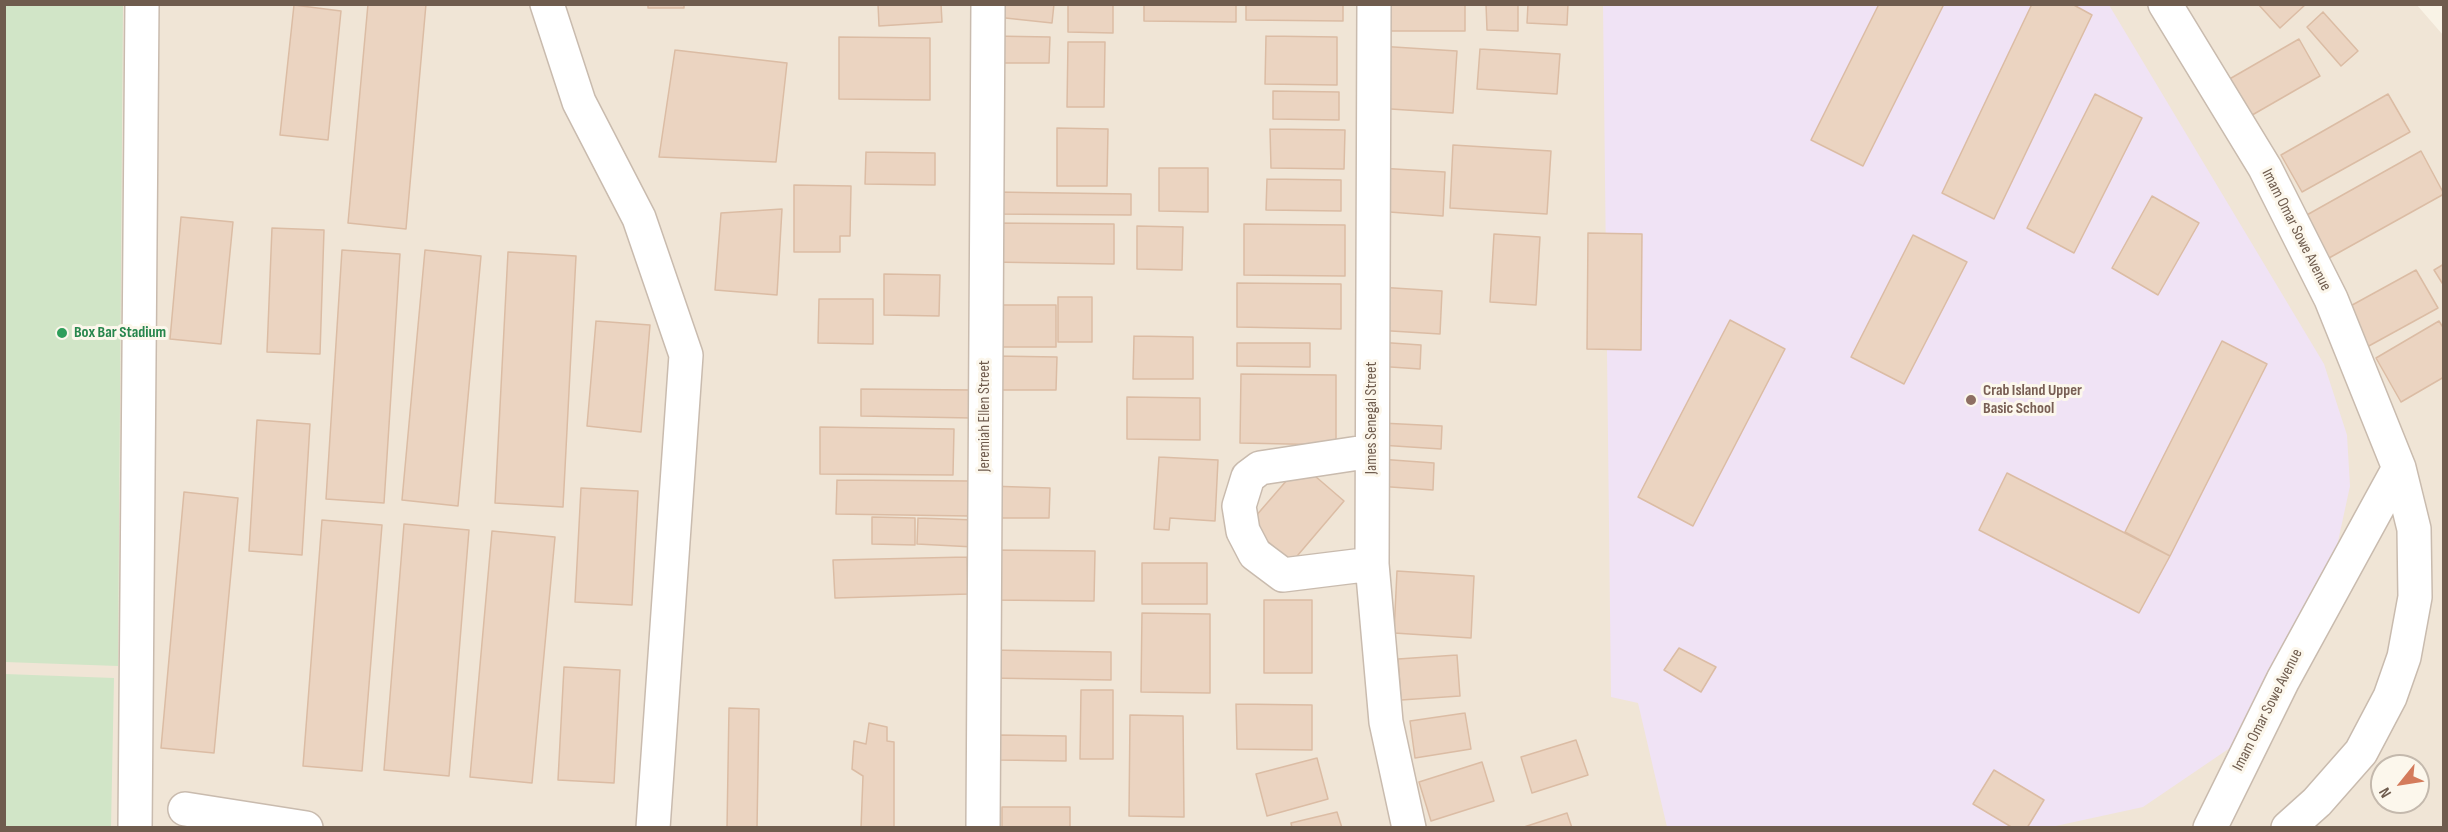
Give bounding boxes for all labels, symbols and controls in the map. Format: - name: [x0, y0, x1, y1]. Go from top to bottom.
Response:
- street label: Imam Omar Sowe Avenue: [2257, 166, 2335, 294]
- place label: Box Bar Stadium: [74, 323, 166, 343]
- marker: Box Bar Stadium: [55, 326, 69, 340]
- street label: Jeremiah Ellen Street: [975, 360, 995, 472]
- street label: James Senegal Street: [1362, 362, 1382, 474]
- place label: Crab Island Upper Basic School: [1983, 381, 2082, 419]
- marker: Crab Island Upper Basic School: [1964, 393, 1978, 407]
- street label: Imam Omar Sowe Avenue: [2229, 646, 2307, 774]
- north arrow: [2370, 754, 2430, 814]
- text: N: [2375, 784, 2396, 801]

